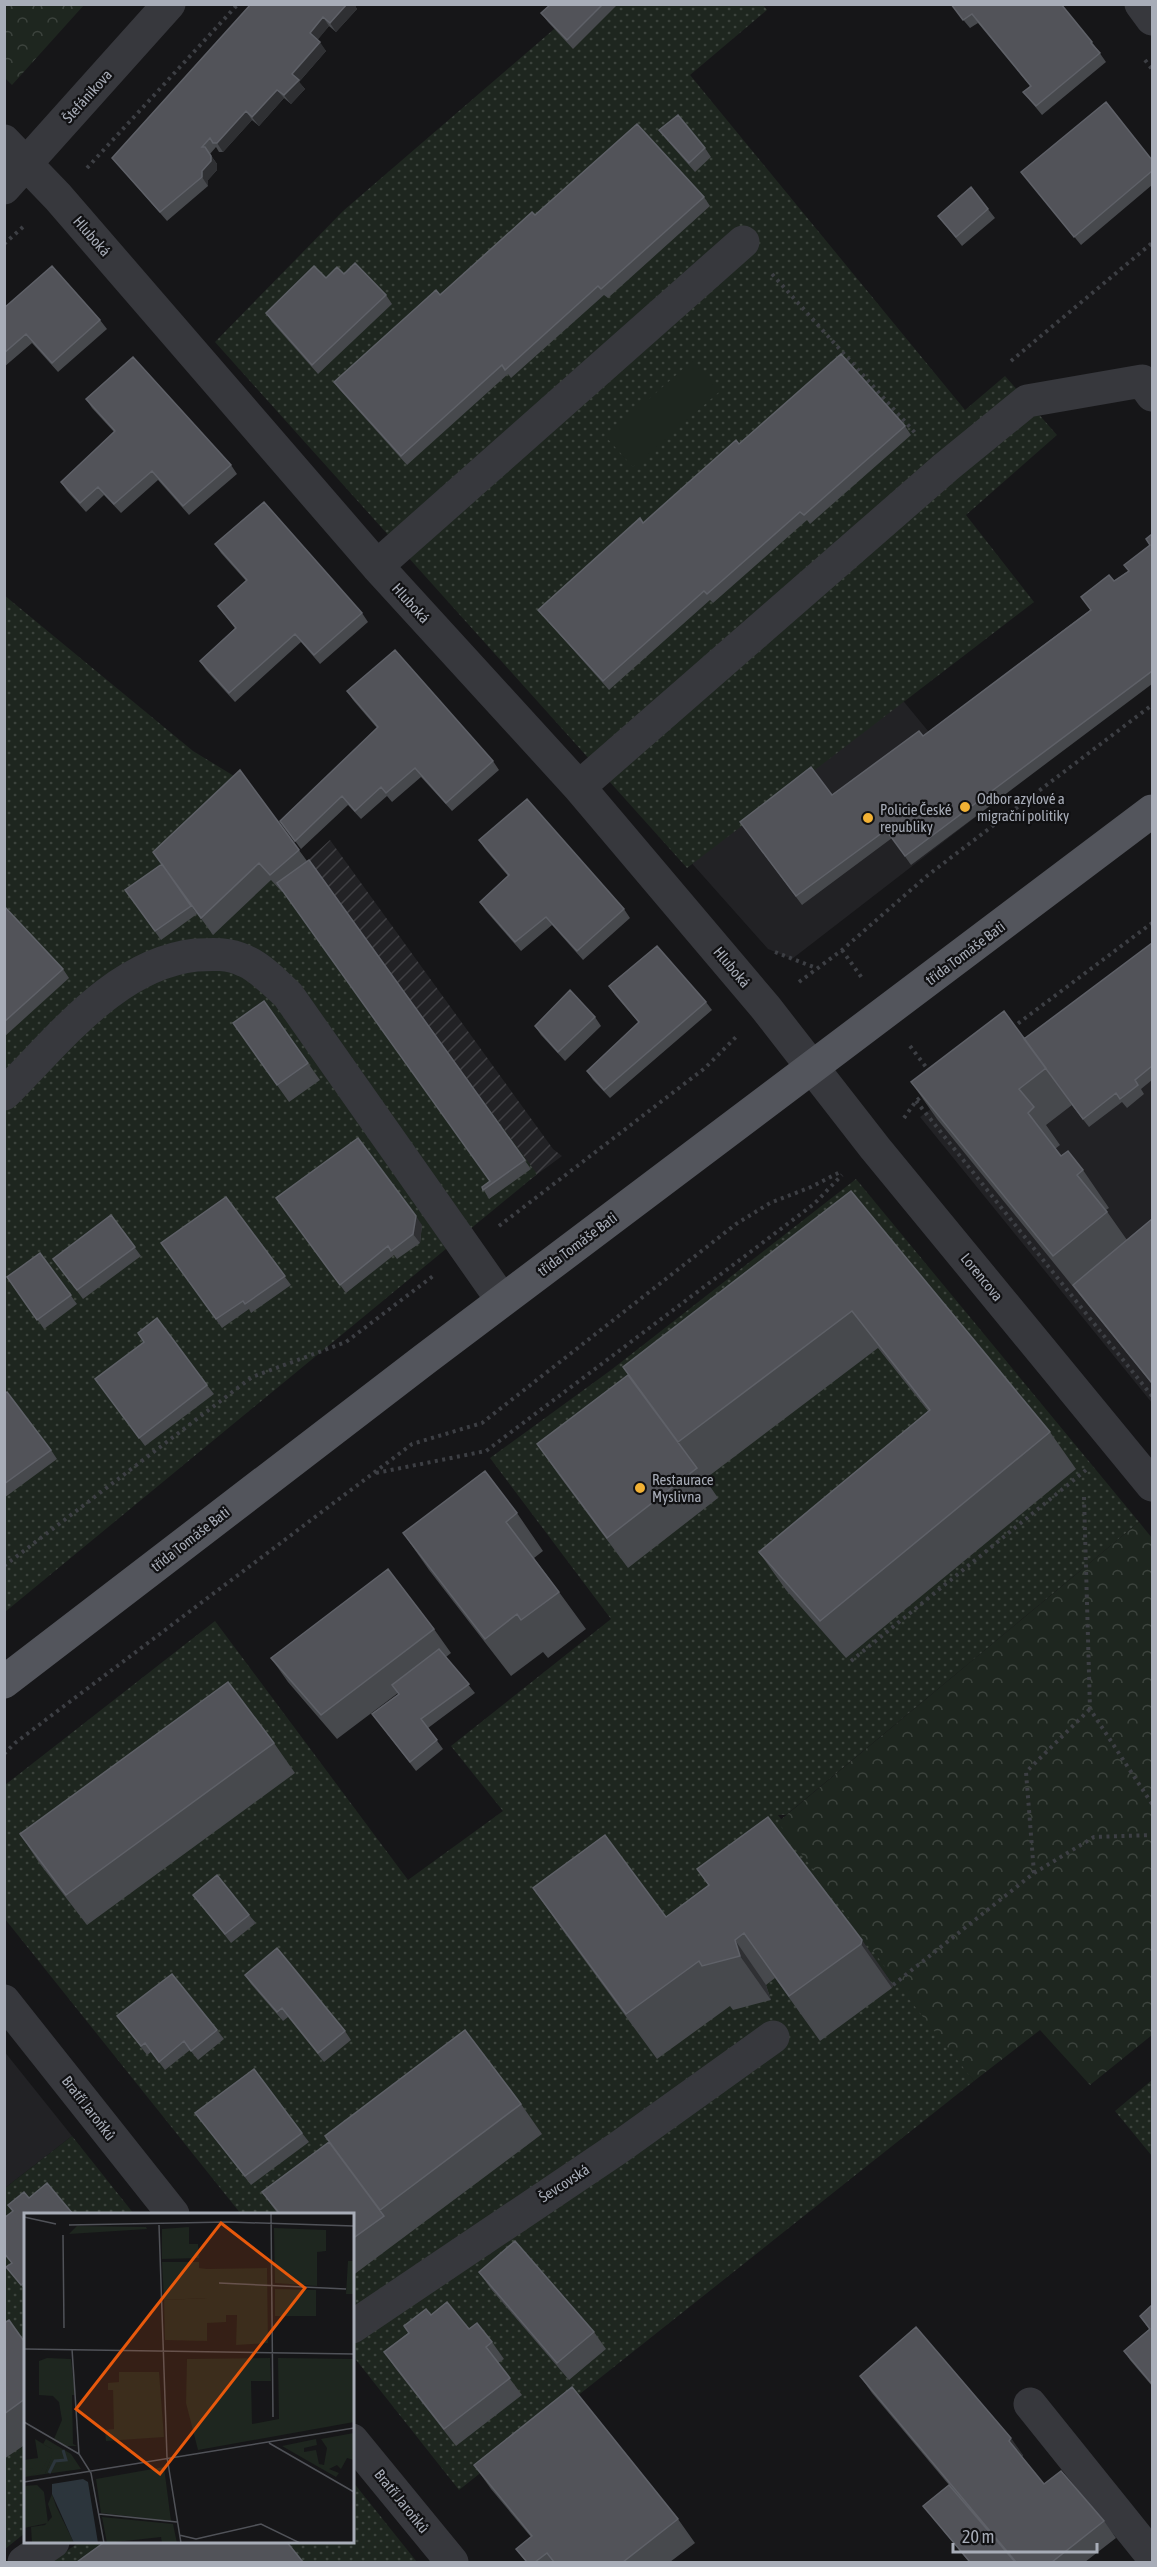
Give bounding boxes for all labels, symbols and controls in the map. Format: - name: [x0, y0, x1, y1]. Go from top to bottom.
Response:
- street label: Štefánikova: [59, 66, 115, 126]
- street label: Hluboká: [70, 212, 114, 260]
- street label: Hluboká: [389, 580, 433, 626]
- place label: Odbor azylové a migrační politiky: [977, 790, 1069, 824]
- marker: Odbor azylové a migrační politiky: [958, 800, 972, 814]
- place label: Policie České republiky: [880, 801, 952, 835]
- marker: Policie České republiky: [861, 811, 875, 825]
- street label: třída Tomáše Bati: [922, 918, 1008, 988]
- street label: Hluboká: [710, 943, 754, 991]
- street label: třída Tomáše Bati: [534, 1209, 620, 1279]
- street label: Lorencova: [958, 1250, 1006, 1304]
- place label: Restaurace Myslivna: [652, 1471, 714, 1505]
- marker: Restaurace Myslivna: [633, 1481, 647, 1495]
- street label: třída Tomáše Bati: [147, 1503, 233, 1575]
- street label: Bratří Jaroňků: [59, 2072, 119, 2144]
- street label: Ševcovská: [536, 2160, 592, 2206]
- inset map: [24, 2213, 354, 2543]
- street label: Bratří Jaroňků: [371, 2466, 433, 2536]
- scale bar: [953, 2516, 1097, 2554]
- text: 20 m: [962, 2526, 994, 2547]

